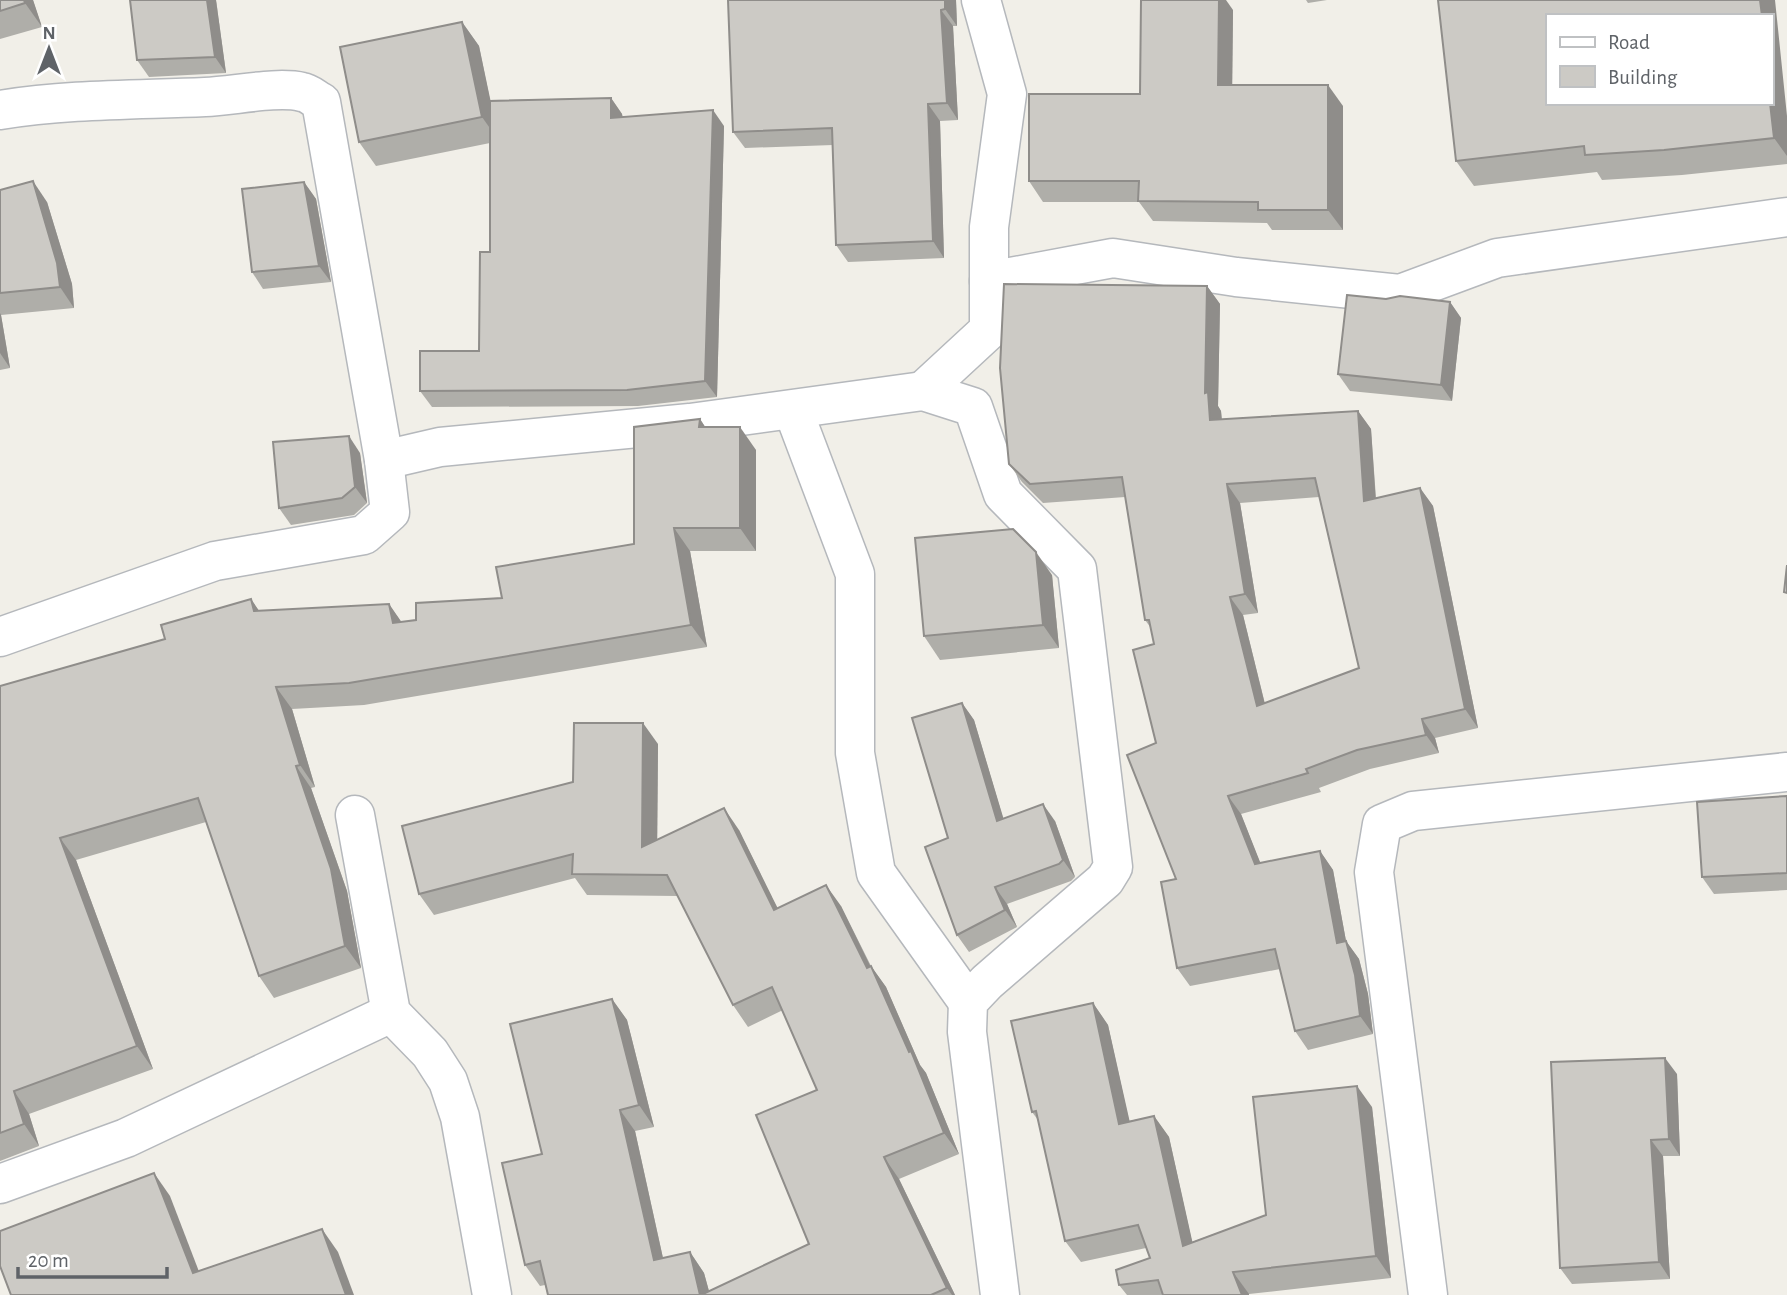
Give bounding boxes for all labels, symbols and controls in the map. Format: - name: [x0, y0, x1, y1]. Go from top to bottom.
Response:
- north arrow: [14, 14, 84, 84]
- legend: [1546, 14, 1773, 105]
- text: N: [42, 24, 56, 43]
- text: Road: [1608, 32, 1650, 53]
- text: Building: [1608, 67, 1678, 88]
- scale bar: [18, 1236, 166, 1280]
- text: 20 m: [28, 1250, 69, 1271]

